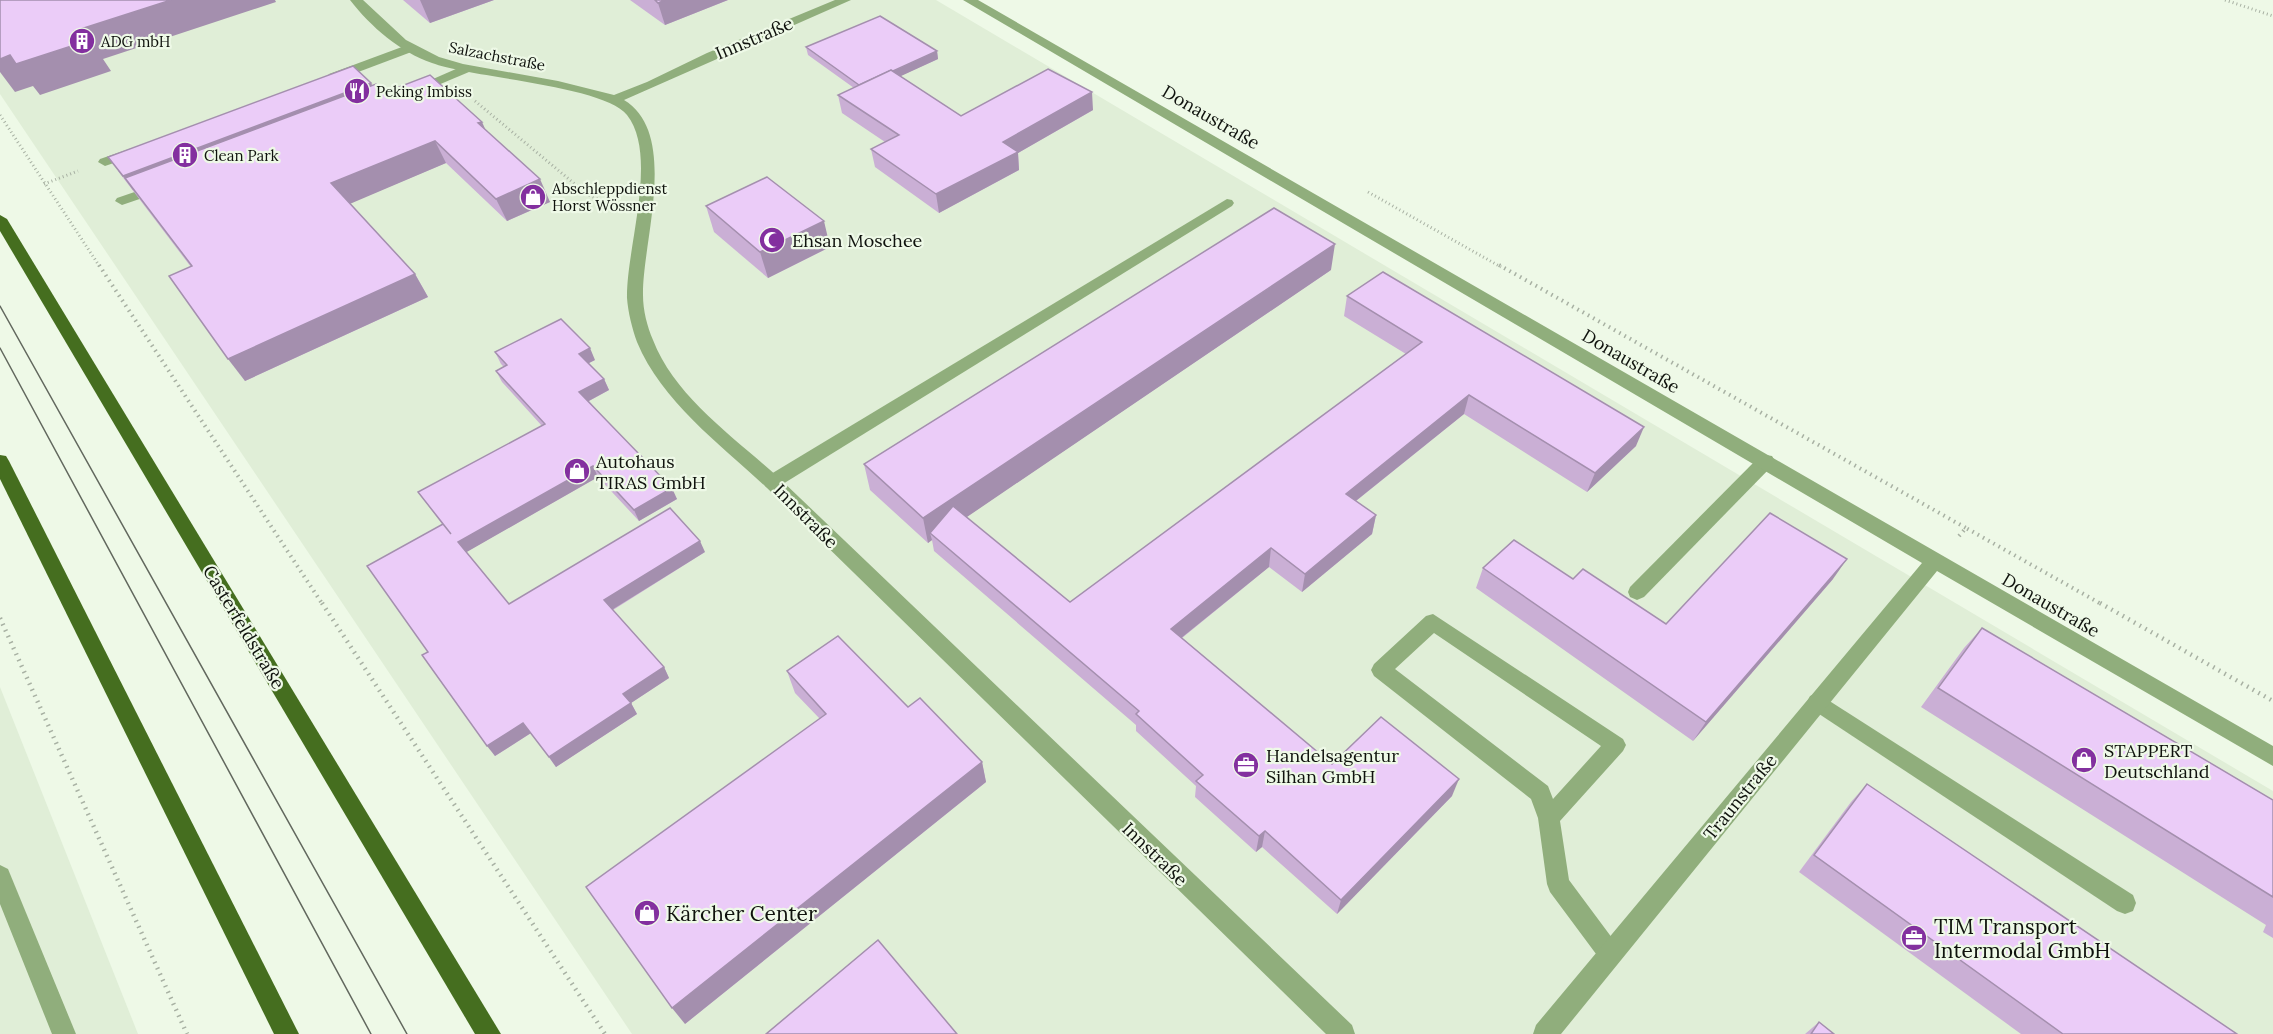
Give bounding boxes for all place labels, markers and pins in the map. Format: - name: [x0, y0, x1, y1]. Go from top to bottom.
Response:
- building icon: ADG mbH: [67, 26, 97, 56]
- place label: ADG mbH: [100, 32, 170, 51]
- restaurant icon: Peking Imbiss: [342, 76, 372, 106]
- place label: Peking Imbiss: [376, 82, 472, 101]
- building icon: Clean Park: [170, 140, 200, 170]
- place label: Clean Park: [204, 146, 279, 165]
- place label: Abschleppdienst Horst Wössner: [551, 179, 668, 215]
- shop icon: Abschleppdienst Horst Wössner: [518, 182, 548, 212]
- mosque icon: Ehsan Moschee: [757, 225, 787, 255]
- place label: Ehsan Moschee: [792, 229, 923, 252]
- place label: Autohaus TIRAS GmbH: [595, 450, 706, 494]
- shop icon: Autohaus TIRAS GmbH: [562, 456, 592, 486]
- place label: STAPPERT Deutschland: [2104, 739, 2210, 783]
- place label: Handelsagentur Silhan GmbH: [1266, 744, 1399, 788]
- shop icon: STAPPERT Deutschland: [2069, 745, 2099, 775]
- office icon: Handelsagentur Silhan GmbH: [1231, 750, 1261, 780]
- shop icon: Kärcher Center: [632, 898, 662, 928]
- place label: Kärcher Center: [666, 900, 817, 927]
- place label: TIM Transport Intermodal GmbH: [1934, 913, 2111, 964]
- office icon: TIM Transport Intermodal GmbH: [1899, 923, 1929, 953]

